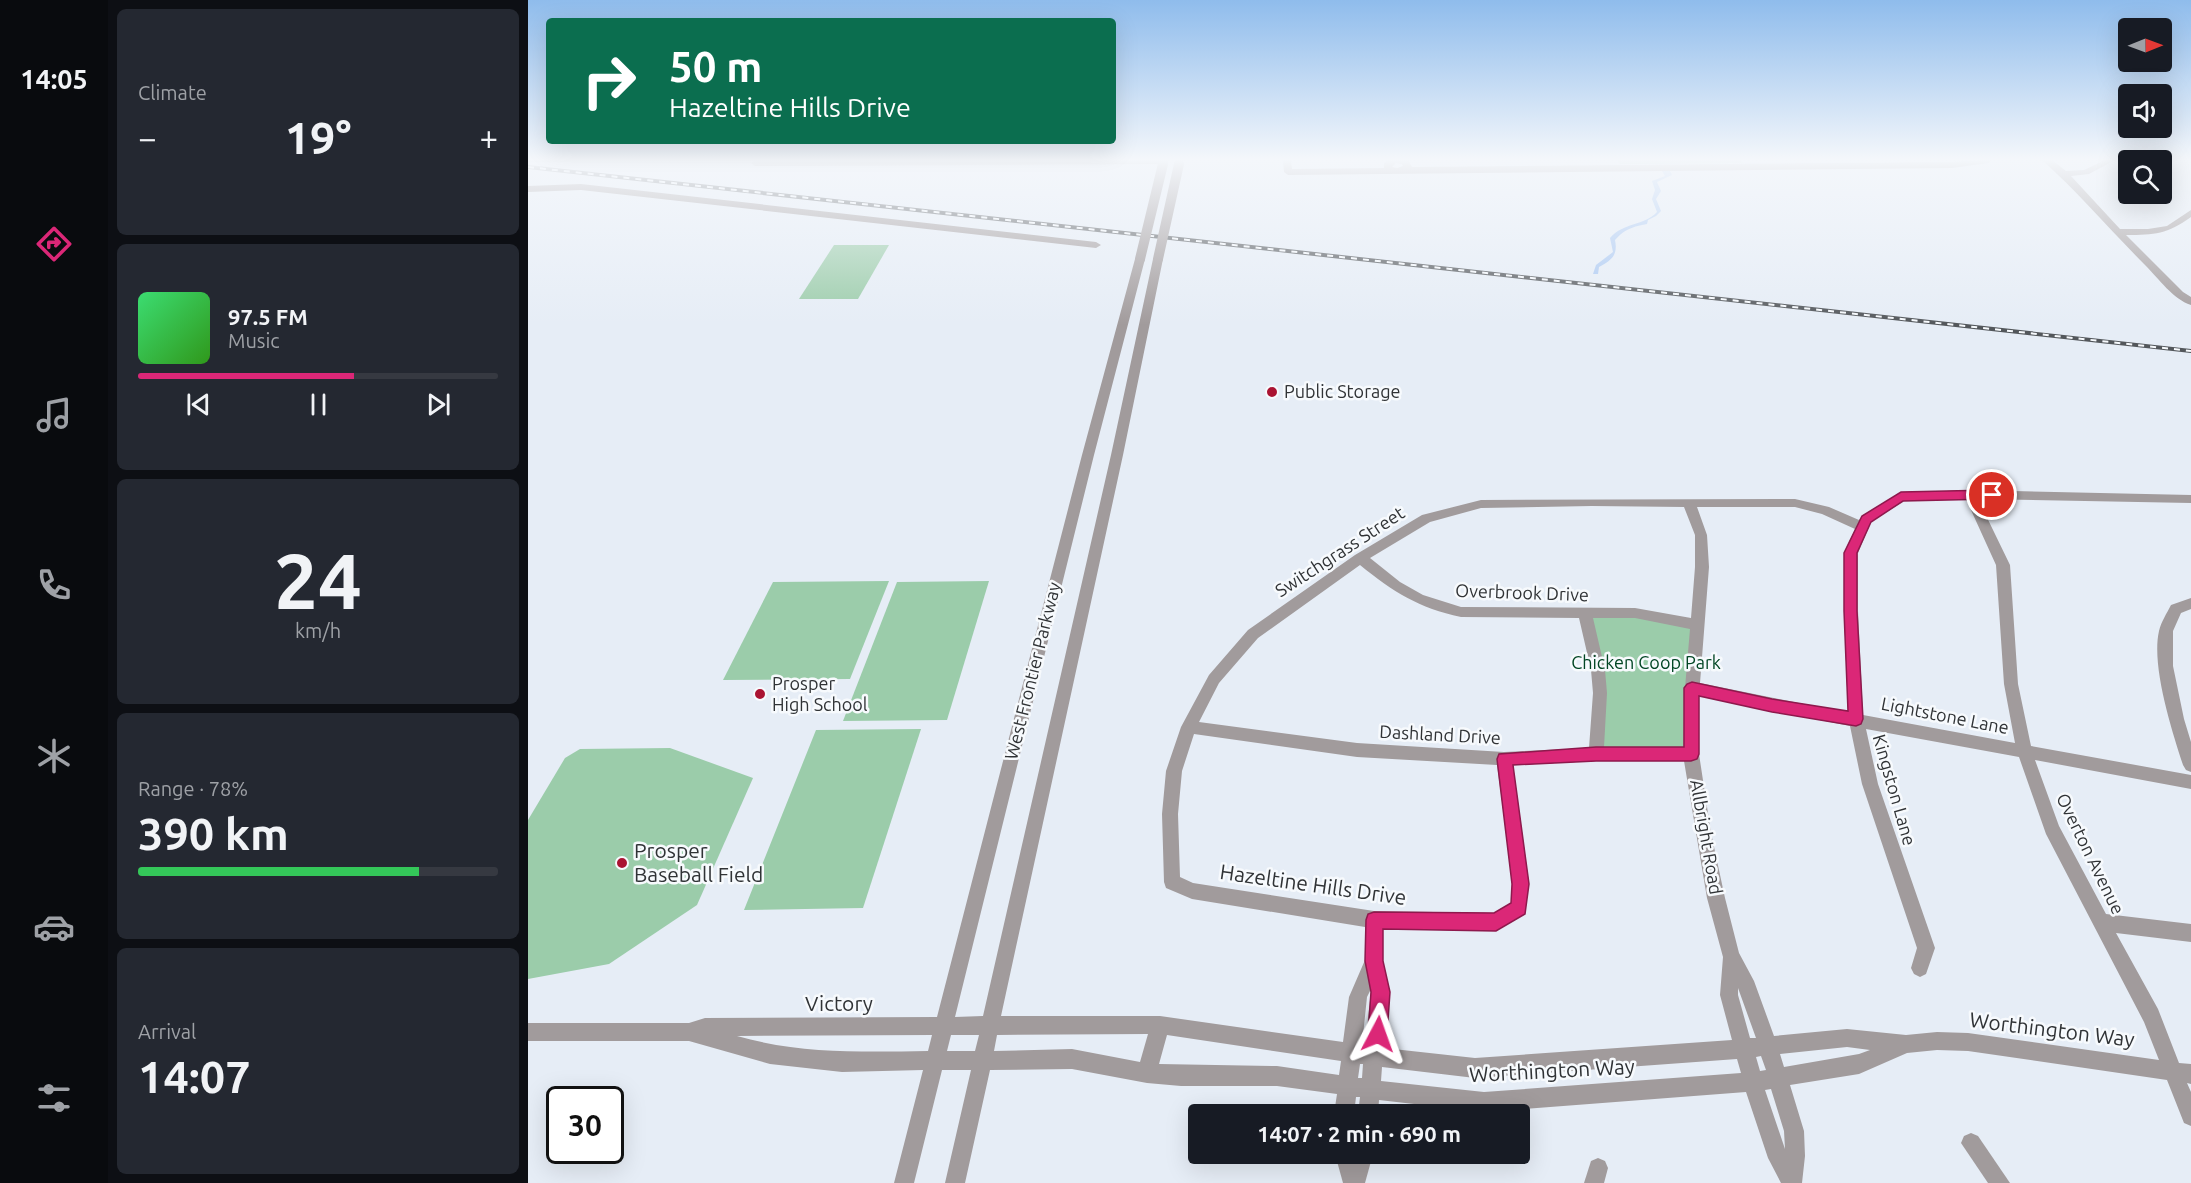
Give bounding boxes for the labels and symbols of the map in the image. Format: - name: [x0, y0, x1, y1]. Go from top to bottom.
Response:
- north arrow: [2118, 18, 2172, 72]
- place label: Public Storage: [1284, 381, 1401, 401]
- marker: Public Storage: [1265, 385, 1279, 399]
- pin: [1966, 469, 2017, 520]
- street label: Switchgrass Street: [1271, 502, 1408, 600]
- street label: West Frontier Parkway: [1000, 580, 1064, 762]
- street label: Overbrook Drive: [1455, 580, 1589, 604]
- park label: Chicken Coop Park: [1571, 652, 1721, 672]
- place label: Prosper High School: [772, 673, 868, 714]
- marker: Prosper High School: [753, 687, 767, 701]
- street label: Lightstone Lane: [1880, 693, 2011, 737]
- street label: Dashland Drive: [1379, 721, 1501, 747]
- street label: Kingston Lane: [1870, 732, 1920, 848]
- street label: Allbright Road: [1687, 778, 1727, 896]
- street label: Overton Avenue: [2053, 790, 2129, 917]
- place label: Prosper Baseball Field: [634, 838, 763, 886]
- marker: Prosper Baseball Field: [615, 856, 629, 870]
- street label: Hazeltine Hills Drive: [1218, 859, 1408, 909]
- street label: Victory: [805, 991, 873, 1015]
- position arrow: [1346, 1002, 1410, 1066]
- street label: Worthington Way: [1968, 1007, 2136, 1051]
- street label: Worthington Way: [1468, 1054, 1635, 1086]
- speed limit sign: 30: [546, 1086, 624, 1164]

